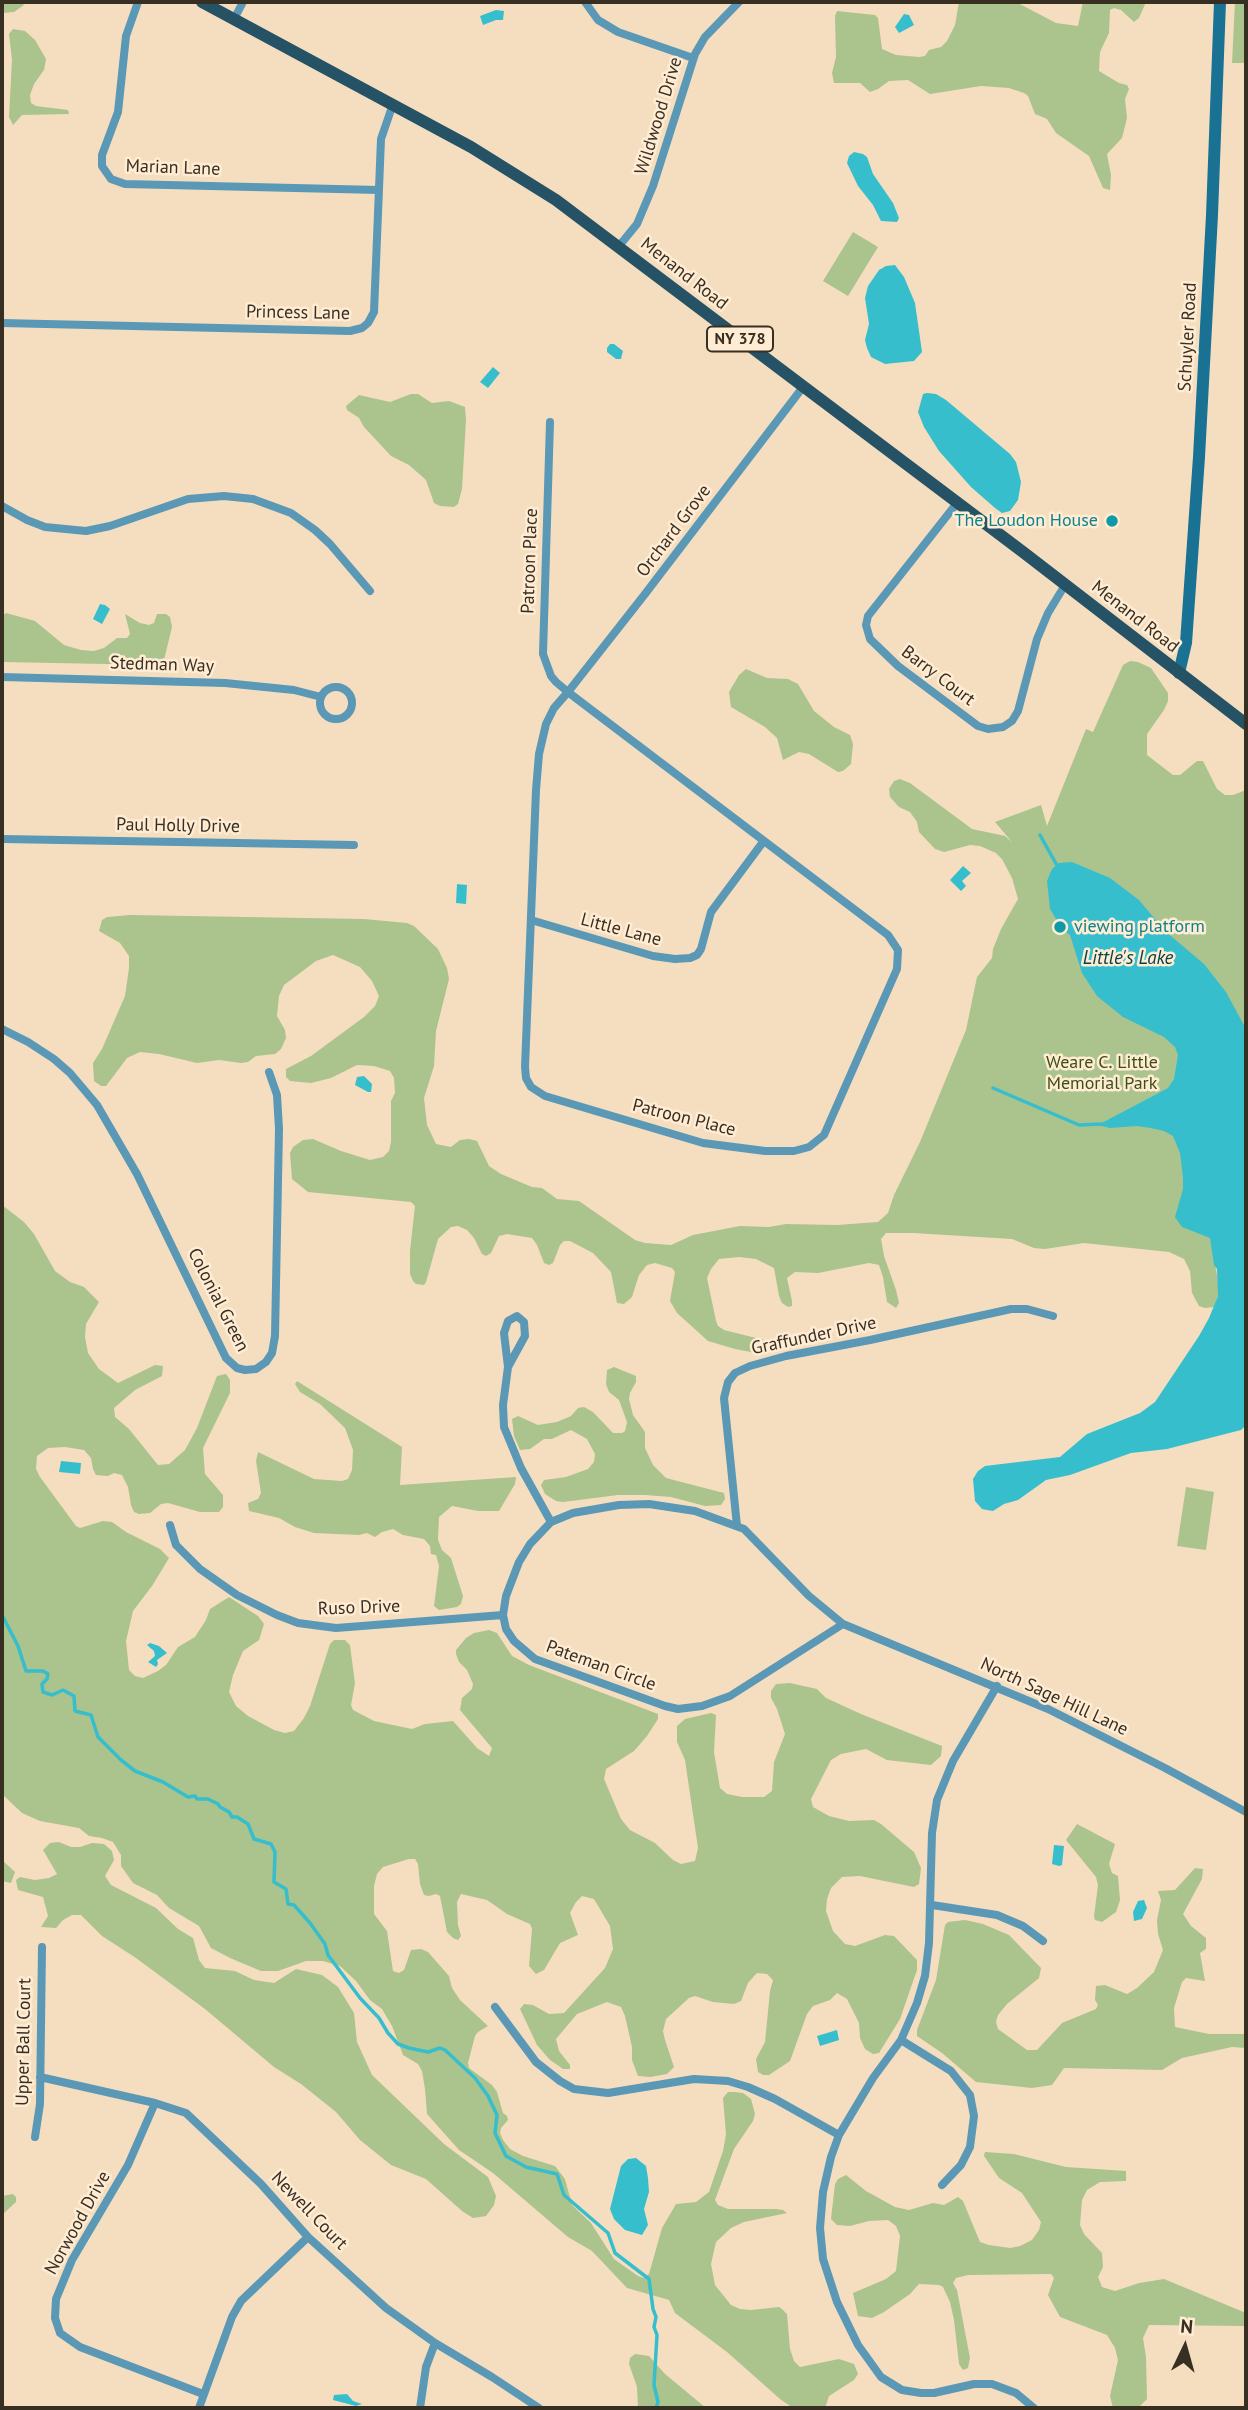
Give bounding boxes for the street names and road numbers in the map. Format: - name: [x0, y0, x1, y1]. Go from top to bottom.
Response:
- street label: Wildwood Drive: [631, 55, 687, 177]
- street label: Marian Lane: [125, 156, 221, 180]
- street label: Menand Road: [636, 233, 732, 315]
- street label: Schuyler Road: [1174, 282, 1202, 392]
- street label: Princess Lane: [246, 301, 350, 325]
- road number: NY 378: [707, 326, 773, 352]
- street label: Orchard Grove: [632, 481, 716, 581]
- street label: Patroon Place: [517, 508, 543, 614]
- street label: Menand Road: [1087, 576, 1183, 658]
- street label: Barry Court: [897, 641, 979, 711]
- street label: Stedman Way: [110, 652, 214, 678]
- street label: Paul Holly Drive: [116, 814, 240, 838]
- street label: Little Lane: [578, 909, 664, 951]
- street label: Patroon Place: [630, 1095, 738, 1141]
- street label: Colonial Green: [183, 1245, 253, 1355]
- street label: Graffunder Drive: [750, 1312, 878, 1360]
- street label: Ruso Drive: [317, 1596, 401, 1620]
- street label: Pateman Circle: [543, 1636, 659, 1696]
- street label: North Sage Hill Lane: [977, 1653, 1131, 1741]
- street label: Upper Ball Court: [12, 1978, 36, 2106]
- street label: Norwood Drive: [41, 2167, 115, 2279]
- street label: Newell Court: [266, 2167, 352, 2255]

